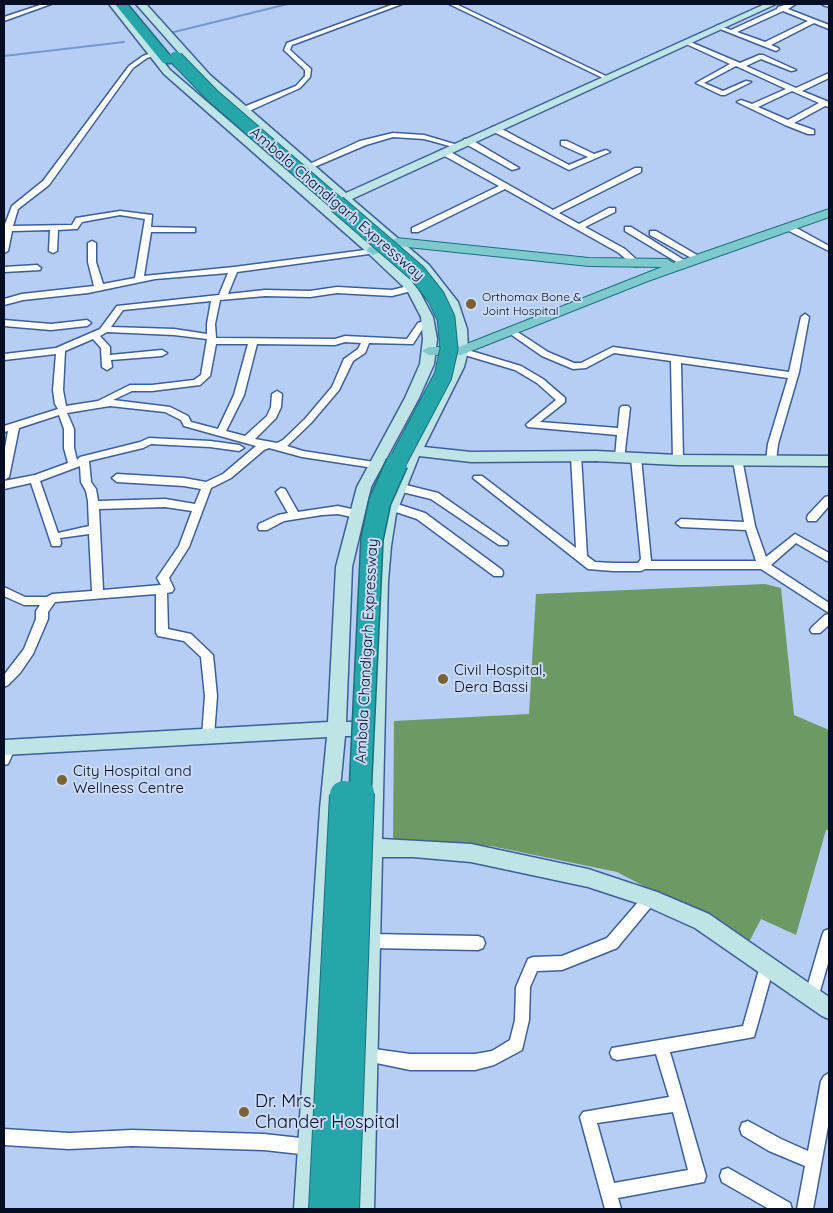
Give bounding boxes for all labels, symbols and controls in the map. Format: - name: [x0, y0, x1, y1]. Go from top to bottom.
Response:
- street label: Ambala Chandigarh Expressway: [246, 123, 428, 285]
- place label: Orthomax Bone & Joint Hospital: [482, 290, 581, 318]
- marker: Orthomax Bone & Joint Hospital: [464, 297, 478, 311]
- street label: Ambala Chandigarh Expressway: [352, 538, 382, 764]
- place label: Civil Hospital, Dera Bassi: [454, 661, 545, 696]
- marker: Civil Hospital, Dera Bassi: [436, 672, 450, 686]
- place label: City Hospital and Wellness Centre: [73, 762, 191, 797]
- marker: City Hospital and Wellness Centre: [55, 773, 69, 787]
- place label: Dr. Mrs. Chander Hospital: [255, 1091, 399, 1134]
- marker: Dr. Mrs. Chander Hospital: [237, 1105, 251, 1119]

